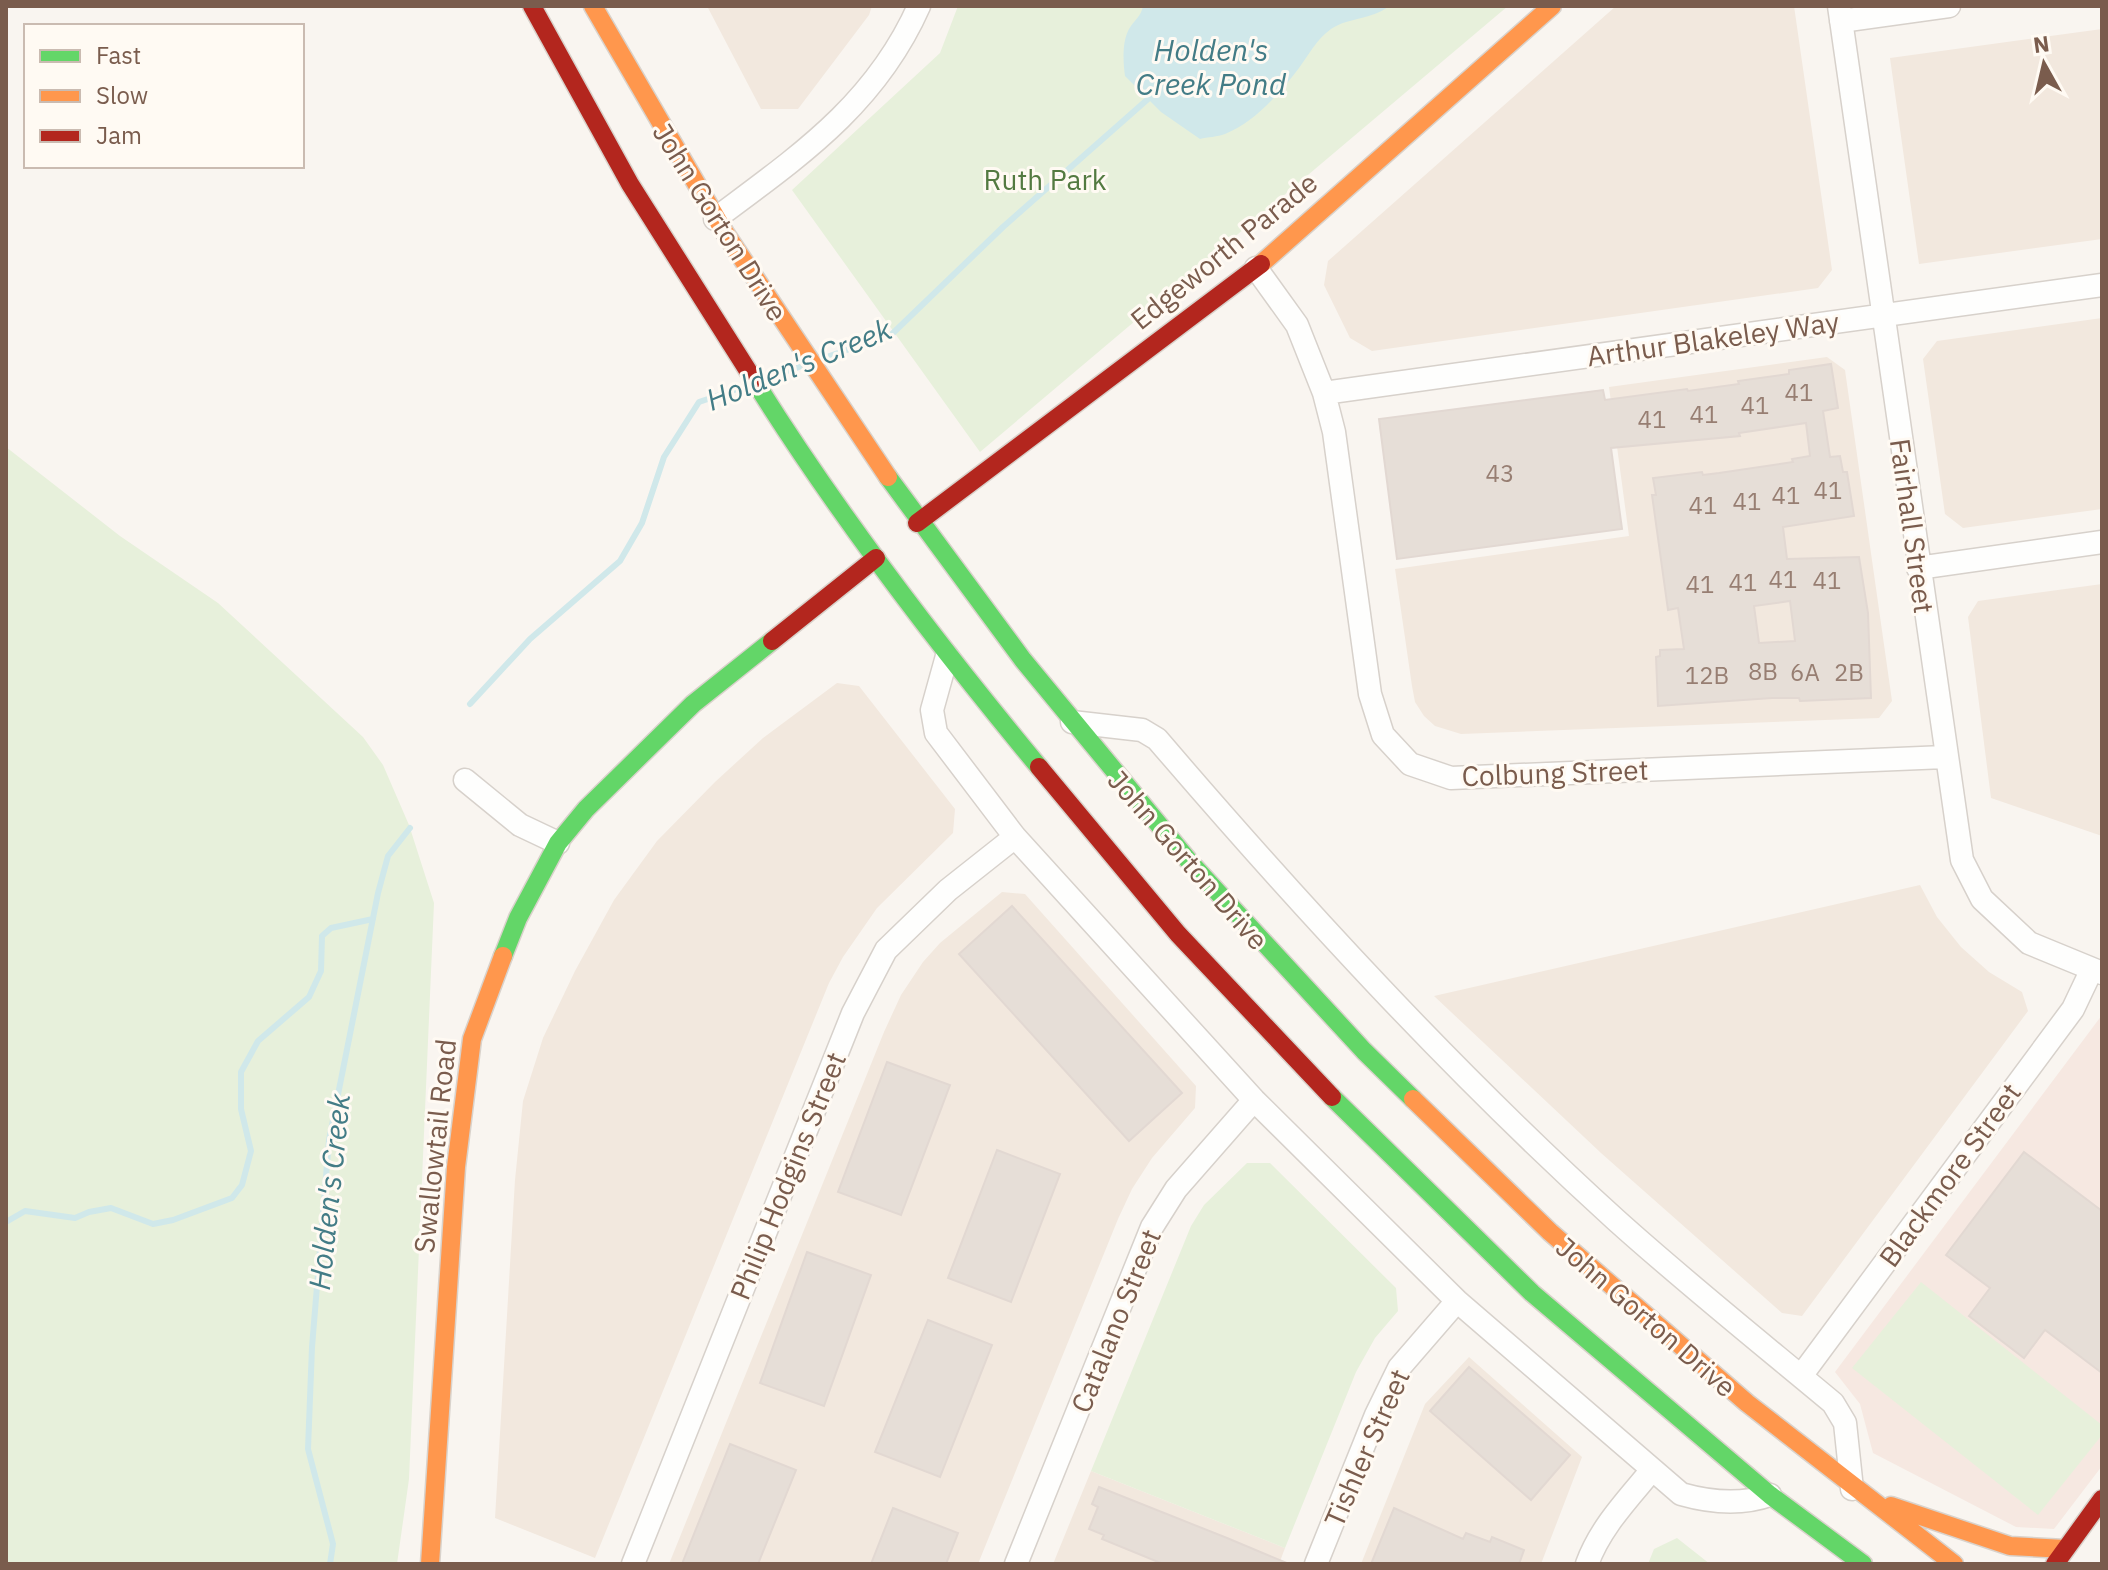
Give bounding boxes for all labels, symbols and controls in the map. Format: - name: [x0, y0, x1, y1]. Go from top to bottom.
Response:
- legend: [24, 24, 304, 168]
- north arrow: [2004, 24, 2084, 104]
- text: N: [2031, 28, 2051, 59]
- water label: Holden's Creek Pond: [1136, 30, 1287, 103]
- text: Fast: [96, 39, 141, 71]
- text: Slow: [96, 79, 148, 111]
- street label: John Gorton Drive: [645, 116, 796, 328]
- text: Jam: [96, 119, 142, 151]
- park label: Ruth Park: [984, 161, 1107, 198]
- street label: Edgeworth Parade: [1123, 164, 1325, 337]
- street label: Arthur Blakeley Way: [1584, 302, 1841, 375]
- water label: Holden's Creek: [700, 308, 897, 419]
- house number: 41: [1785, 376, 1813, 408]
- house number: 41: [1741, 389, 1769, 421]
- house number: 41: [1690, 398, 1718, 430]
- house number: 41: [1638, 403, 1666, 435]
- street label: Fairhall Street: [1882, 436, 1943, 616]
- house number: 43: [1486, 457, 1514, 489]
- house number: 41: [1814, 474, 1842, 506]
- house number: 41: [1772, 479, 1800, 511]
- house number: 41: [1733, 485, 1761, 517]
- house number: 41: [1689, 489, 1717, 521]
- house number: 41: [1769, 563, 1797, 595]
- house number: 41: [1813, 564, 1841, 596]
- house number: 41: [1729, 566, 1757, 598]
- house number: 41: [1686, 568, 1714, 600]
- house number: 8B: [1748, 655, 1778, 687]
- house number: 6A: [1790, 656, 1820, 688]
- house number: 2B: [1834, 656, 1864, 688]
- house number: 12B: [1685, 659, 1729, 691]
- street label: Colbung Street: [1461, 751, 1649, 794]
- street label: John Gorton Drive: [1100, 762, 1277, 957]
- street label: Swallowtail Road: [405, 1037, 464, 1255]
- street label: Philip Hodgins Street: [721, 1047, 854, 1305]
- street label: Blackmore Street: [1870, 1075, 2029, 1274]
- water label: Holden's Creek: [299, 1091, 358, 1292]
- street label: Catalano Street: [1062, 1224, 1169, 1418]
- street label: John Gorton Drive: [1549, 1228, 1744, 1405]
- street label: Tishler Street: [1315, 1363, 1418, 1533]

